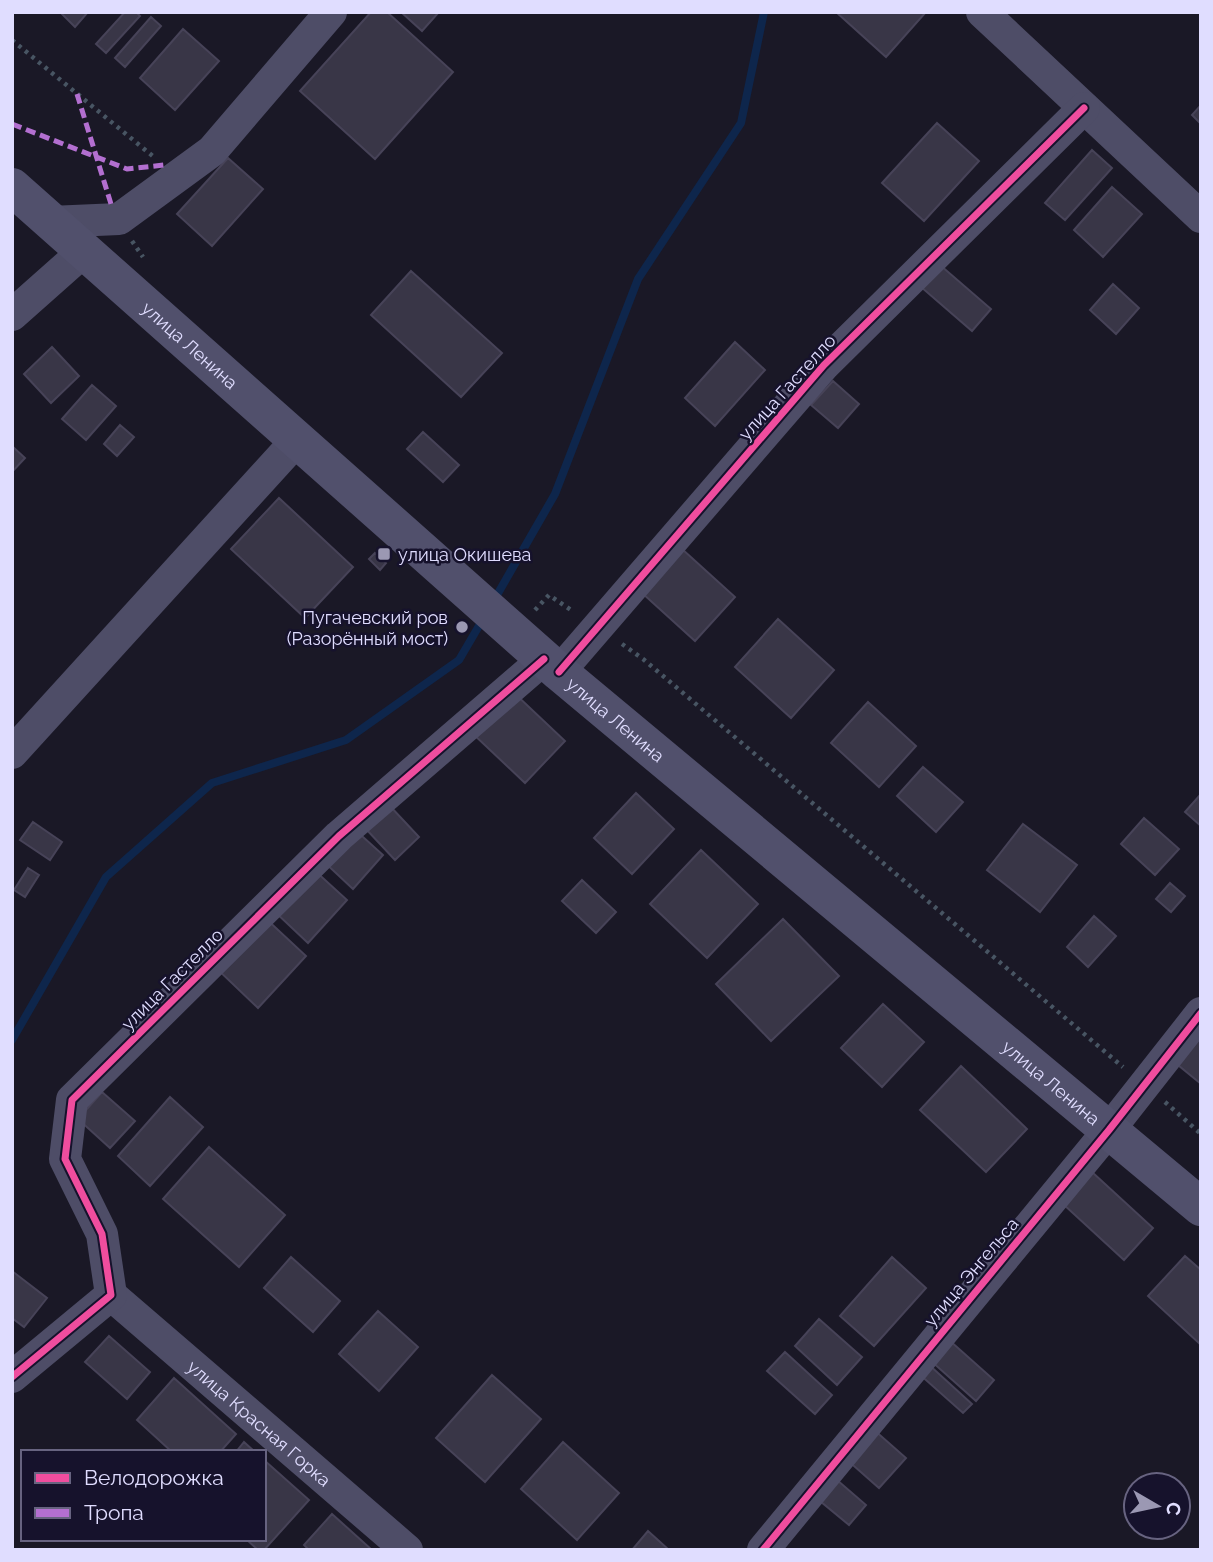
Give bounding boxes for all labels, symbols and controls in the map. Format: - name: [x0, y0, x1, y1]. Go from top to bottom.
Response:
- street label: улица Ленина: [138, 297, 242, 393]
- street label: улица Гастелло: [734, 330, 840, 444]
- place label: улица Окишева: [398, 544, 531, 565]
- marker: улица Окишева: [376, 546, 392, 562]
- place label: Пугачевский ров (Разорённый мост): [287, 607, 448, 649]
- marker: Пугачевский ров (Разорённый мост): [454, 619, 470, 635]
- street label: улица Ленина: [563, 673, 669, 766]
- street label: улица Гастелло: [117, 924, 227, 1034]
- street label: улица Ленина: [998, 1036, 1104, 1129]
- street label: улица Энгельса: [919, 1213, 1023, 1331]
- street label: улица Красная Горка: [184, 1355, 335, 1490]
- legend: [21, 1450, 266, 1541]
- text: Велодорожка: [84, 1465, 224, 1490]
- north arrow: [1122, 1471, 1192, 1541]
- text: Тропа: [84, 1500, 144, 1525]
- text: С: [1162, 1500, 1186, 1517]

